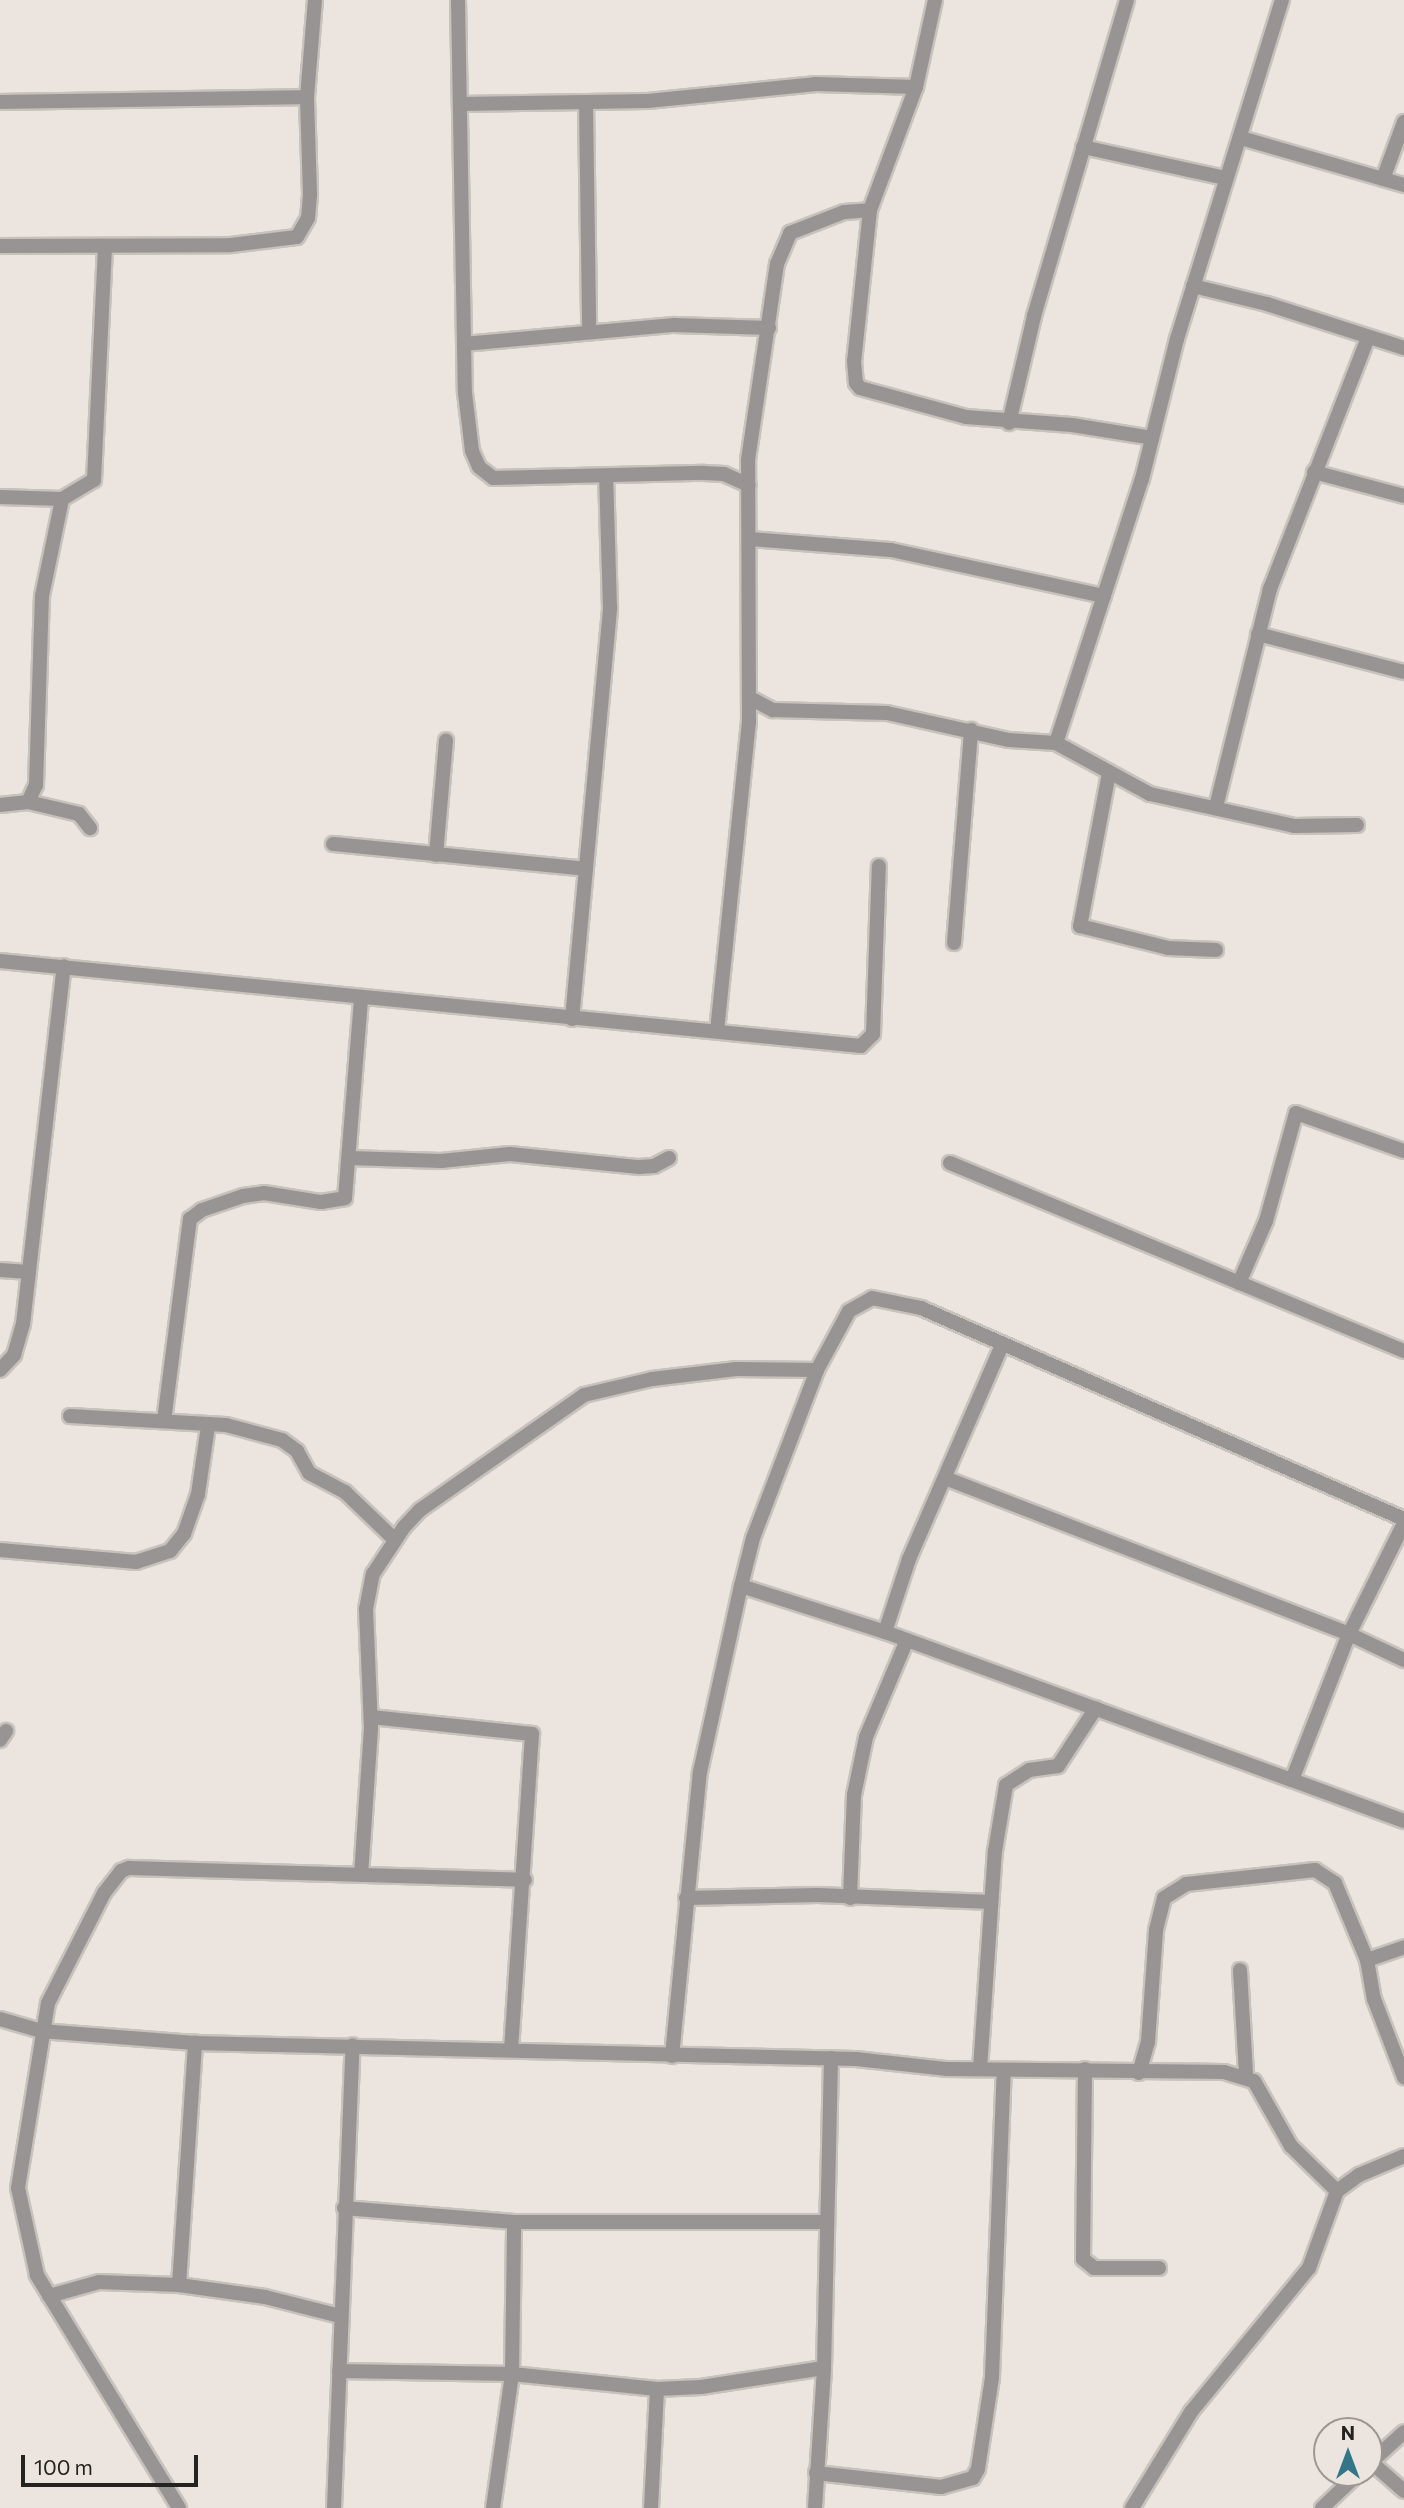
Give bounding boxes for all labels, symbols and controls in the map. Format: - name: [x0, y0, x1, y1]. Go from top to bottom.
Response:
- north arrow: [1313, 2417, 1383, 2487]
- text: N: [1341, 2421, 1355, 2444]
- scale bar: [24, 2442, 201, 2486]
- text: 100 m: [34, 2454, 93, 2479]

